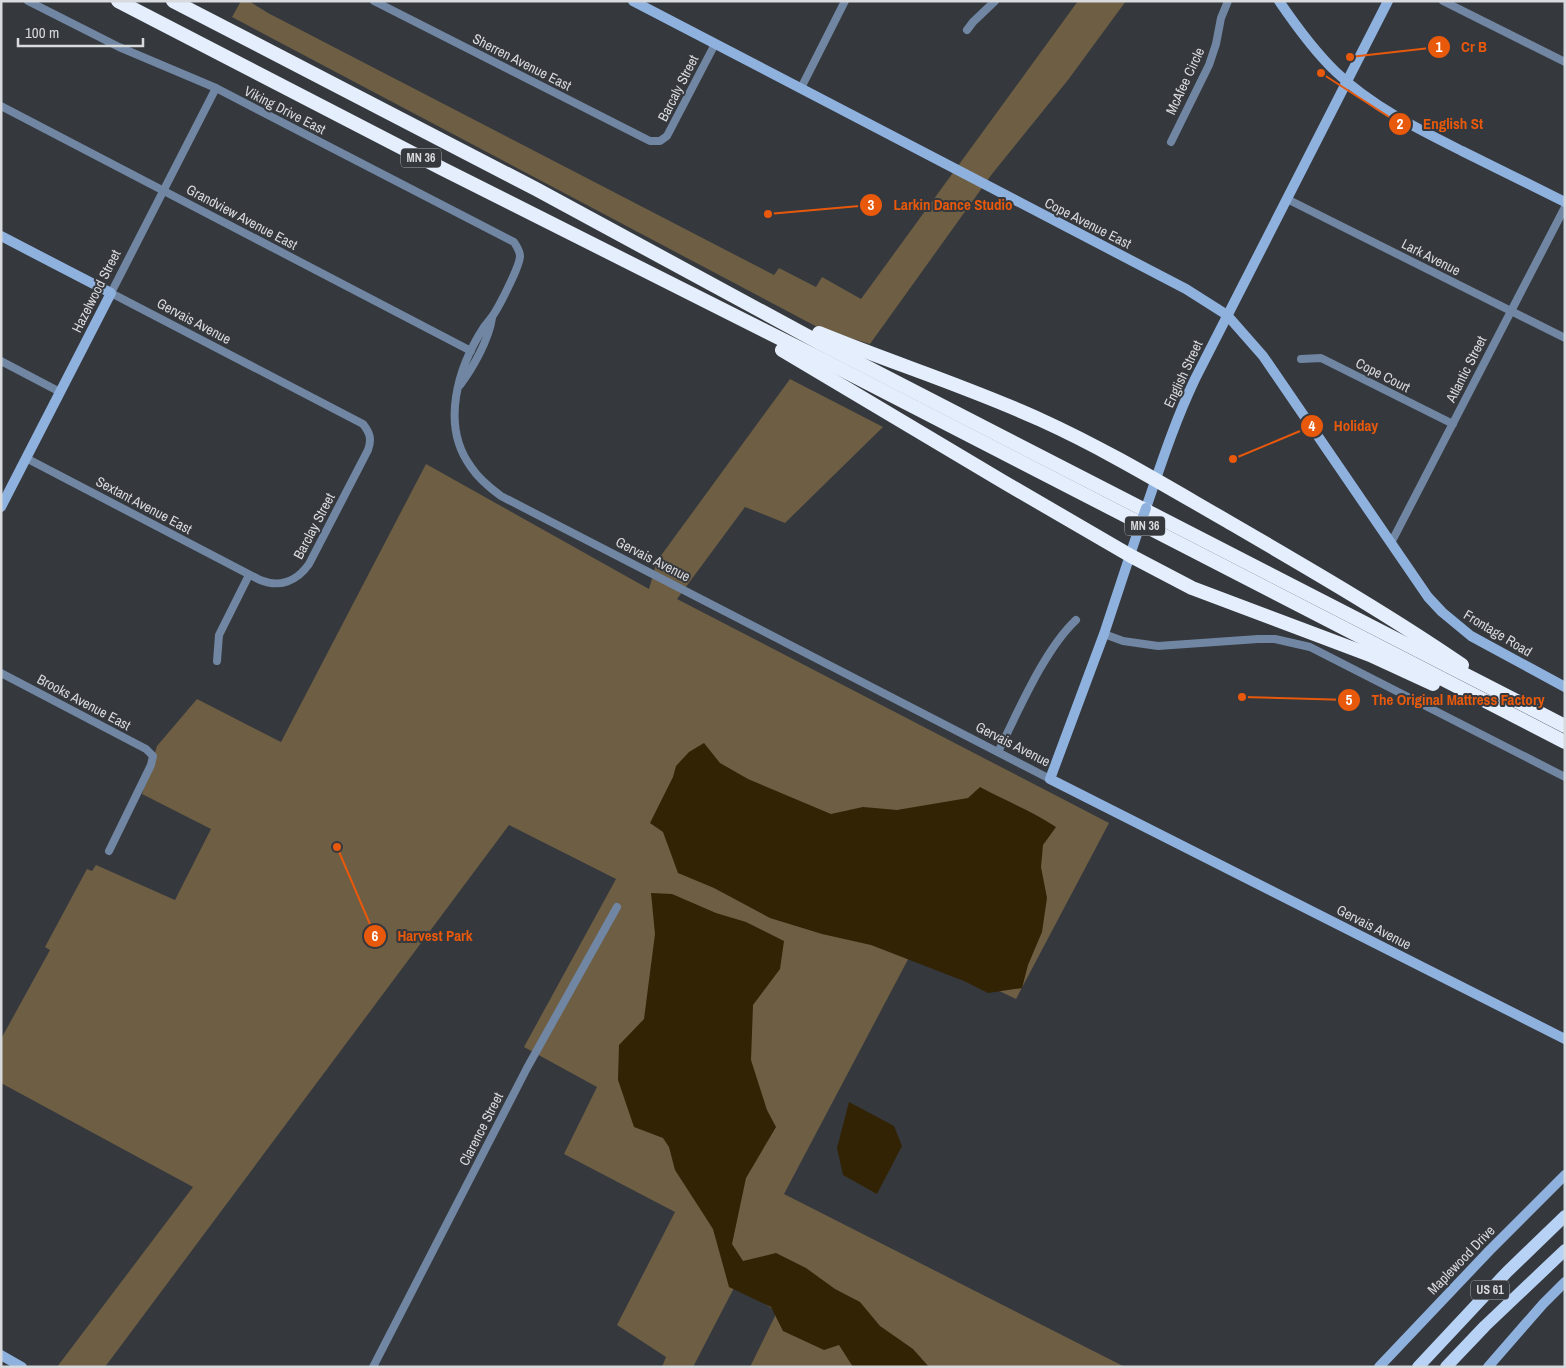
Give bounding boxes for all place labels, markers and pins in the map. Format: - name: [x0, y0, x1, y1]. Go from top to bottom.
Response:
- callout: Cr B: [1426, 32, 1497, 62]
- callout: English St: [1388, 109, 1493, 139]
- callout: Larkin Dance Studio: [858, 190, 1022, 220]
- callout: Holiday: [1299, 411, 1389, 441]
- callout: The Original Mattress Factory: [1337, 685, 1555, 715]
- callout: Harvest Park: [363, 921, 483, 951]

